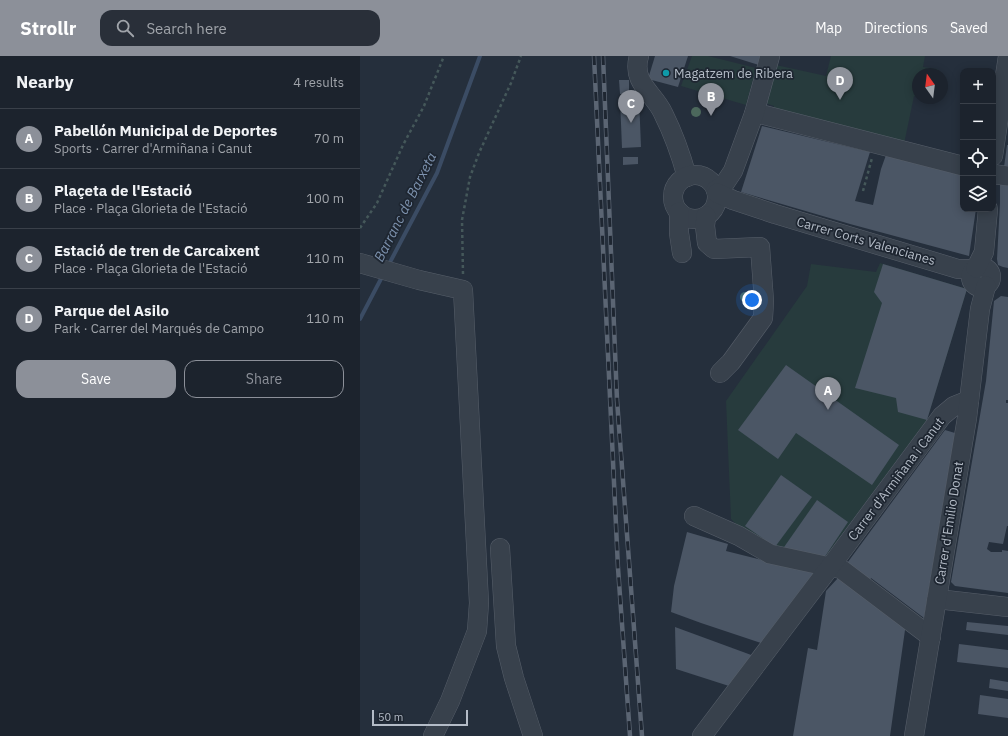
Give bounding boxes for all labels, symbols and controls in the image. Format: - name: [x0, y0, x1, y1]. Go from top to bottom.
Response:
- search box: [100, 10, 380, 46]
- text: Strollr: [20, 16, 76, 40]
- icon: search: [114, 17, 136, 39]
- text: Search here: [146, 19, 227, 38]
- text: Map: [815, 19, 842, 37]
- text: Directions: [864, 19, 928, 37]
- text: Saved: [950, 19, 988, 37]
- place label: Magatzem de Ribera: [674, 65, 793, 82]
- pin: D: [827, 67, 853, 100]
- marker: Magatzem de Ribera: [661, 68, 671, 78]
- north arrow: [912, 68, 948, 104]
- map controls: [960, 68, 996, 212]
- button: +: [960, 68, 996, 104]
- text: Nearby: [16, 71, 74, 93]
- text: 4 results: [293, 74, 344, 91]
- pin: B: [698, 83, 724, 116]
- pin: C: [618, 90, 644, 123]
- button: −: [960, 104, 996, 140]
- text: Pabellón Municipal de Deportes: [54, 121, 277, 140]
- text: A: [25, 130, 33, 147]
- text: 70 m: [314, 130, 344, 147]
- text: Sports · Carrer d'Armiñana i Canut: [54, 140, 252, 157]
- button: locate: [960, 140, 996, 176]
- water label: Barranc de Barxeta: [370, 149, 440, 265]
- button: layers: [960, 176, 996, 212]
- text: Plaçeta de l'Estació: [54, 181, 192, 200]
- text: B: [25, 190, 33, 207]
- text: 100 m: [306, 190, 344, 207]
- text: Place · Plaça Glorieta de l'Estació: [54, 200, 248, 217]
- street label: Carrer Corts Valencianes: [795, 213, 937, 269]
- text: Estació de tren de Carcaixent: [54, 241, 260, 260]
- text: C: [25, 250, 33, 267]
- text: 110 m: [306, 250, 344, 267]
- text: Place · Plaça Glorieta de l'Estació: [54, 260, 248, 277]
- your location: [742, 290, 762, 310]
- text: Parque del Asilo: [54, 301, 169, 320]
- text: D: [24, 310, 34, 327]
- text: 110 m: [306, 310, 344, 327]
- text: Park · Carrer del Marqués de Campo: [54, 320, 264, 337]
- button: Save: [16, 360, 176, 398]
- button: Share: [184, 360, 344, 398]
- pin: A: [815, 377, 841, 410]
- street label: Carrer d'Armiñana i Canut: [844, 414, 948, 544]
- street label: Carrer d'Emilio Donat: [931, 460, 967, 586]
- scale bar: [372, 708, 468, 727]
- text: 50 m: [378, 710, 403, 724]

